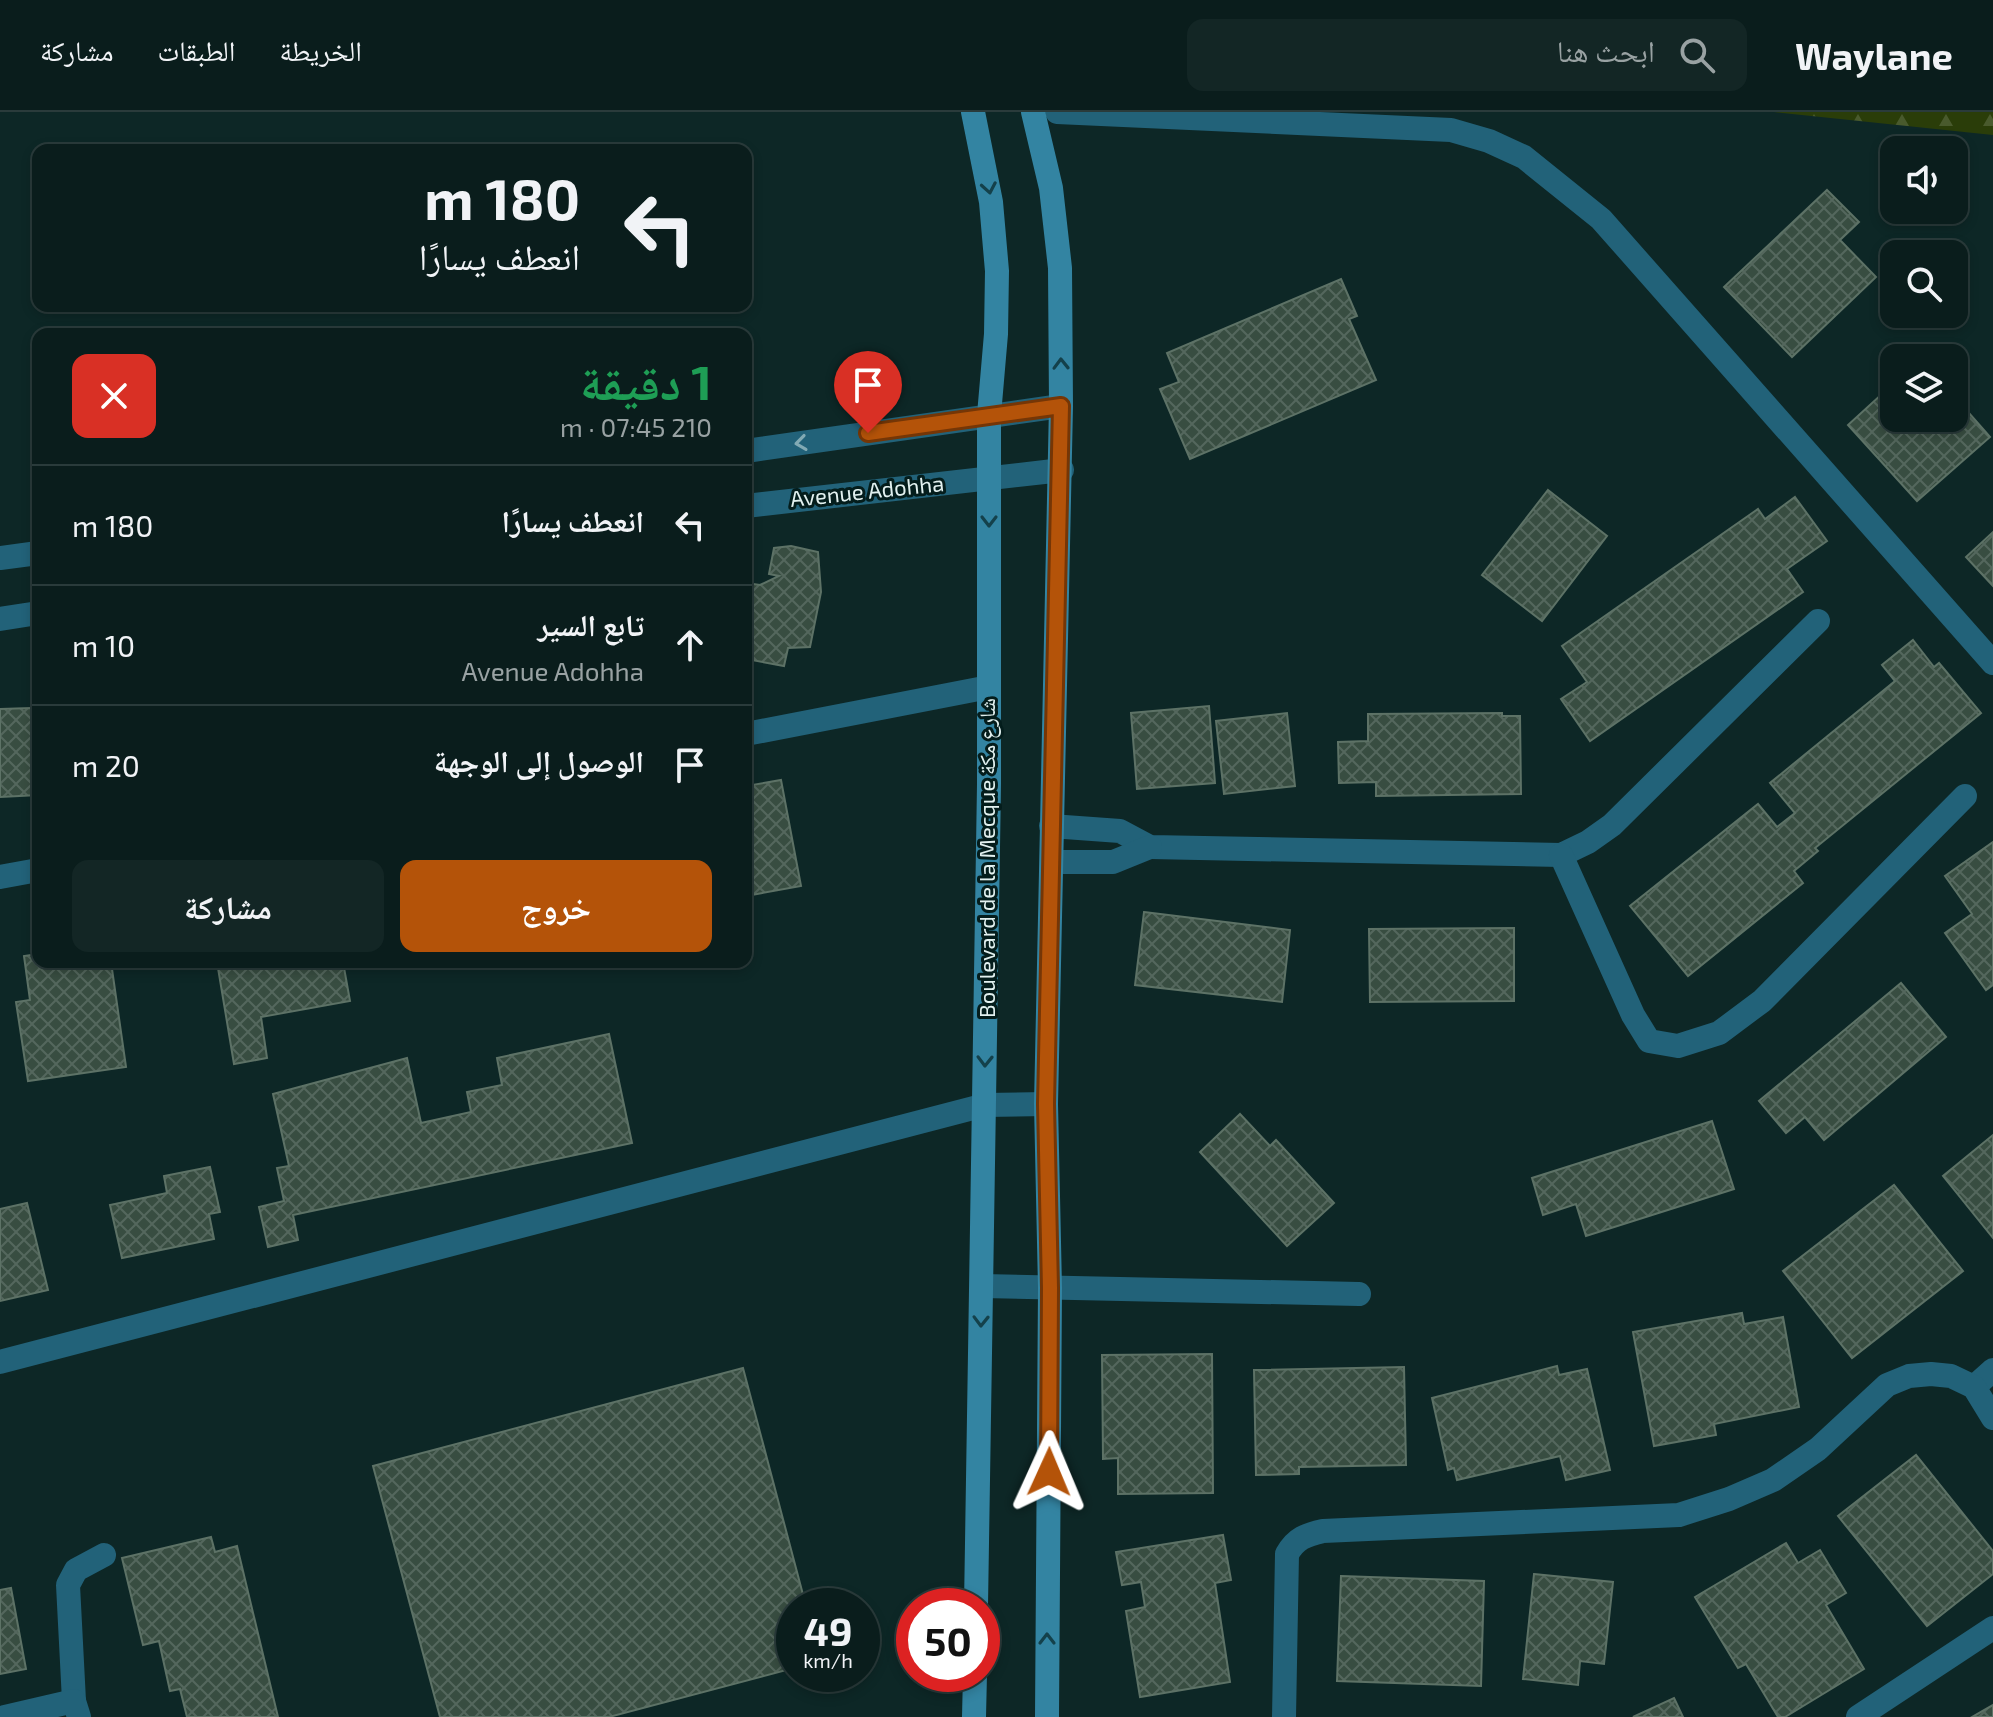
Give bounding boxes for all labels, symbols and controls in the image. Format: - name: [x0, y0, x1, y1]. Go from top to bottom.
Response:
- search box: [1187, 19, 1747, 91]
- text: ابحث هنا: [1557, 32, 1655, 68]
- text: Waylane: [1795, 32, 1953, 78]
- text: مشاركة: [40, 33, 114, 67]
- text: الطبقات: [158, 33, 235, 67]
- text: الخريطة: [279, 33, 362, 67]
- icon: search: [1675, 33, 1719, 77]
- map controls: [1880, 136, 1968, 432]
- button: sound: [1880, 136, 1968, 224]
- text: 180 m: [424, 164, 580, 231]
- icon: left: [608, 176, 712, 280]
- one-way arrow: [979, 181, 996, 195]
- text: انعطف يسارًا: [419, 234, 580, 277]
- button: search: [1880, 240, 1968, 328]
- button: layers: [1880, 344, 1968, 432]
- pin: [834, 351, 902, 433]
- text: 1 دقيقة: [580, 352, 712, 410]
- button: close: [72, 354, 156, 438]
- one-way arrow: [1052, 357, 1070, 370]
- icon: arrive: [846, 363, 890, 407]
- text: 210 m · 07:45: [560, 411, 712, 442]
- one-way arrow: [794, 434, 808, 451]
- street label: Avenue Adohha: [789, 469, 945, 511]
- text: انعطف يسارًا: [502, 502, 644, 538]
- icon: left: [668, 503, 712, 547]
- text: 180 m: [72, 507, 153, 543]
- one-way arrow: [980, 515, 998, 528]
- text: تابع السير: [537, 606, 644, 642]
- icon: ahead: [668, 623, 712, 667]
- text: 10 m: [72, 627, 135, 663]
- text: Avenue Adohha: [461, 655, 644, 686]
- street label: Boulevard de la Mecque شارع مكة: [973, 698, 1001, 1018]
- text: الوصول إلى الوجهة: [434, 742, 644, 778]
- icon: arrive: [668, 743, 712, 787]
- text: 20 m: [72, 747, 140, 783]
- button: مشاركة: [72, 860, 384, 952]
- button: خروج: [400, 860, 712, 952]
- one-way arrow: [976, 1055, 994, 1068]
- one-way arrow: [972, 1315, 990, 1328]
- position arrow: [1007, 1430, 1091, 1514]
- speed limit sign: 50: [896, 1588, 1000, 1692]
- text: 49: [803, 1606, 853, 1654]
- one-way arrow: [1038, 1632, 1056, 1645]
- text: km/h: [803, 1648, 853, 1672]

